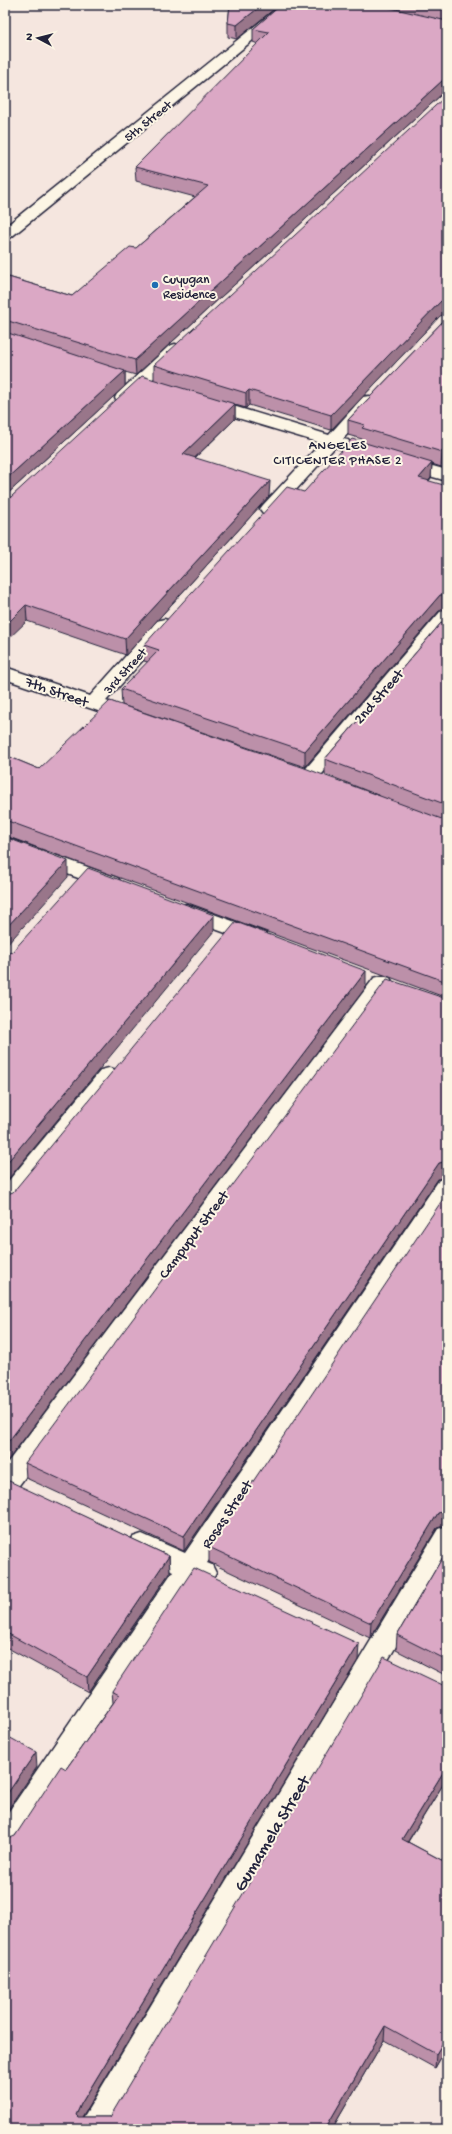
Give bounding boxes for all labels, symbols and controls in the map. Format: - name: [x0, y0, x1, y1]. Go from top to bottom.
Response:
- north arrow: [18, 18, 58, 58]
- text: N: [24, 33, 36, 41]
- street label: 5th Street: [122, 97, 177, 146]
- place label: Cuyugan Residence: [163, 273, 216, 303]
- marker: Cuyugan Residence: [150, 280, 160, 290]
- district label: ANGELES CITICENTER PHASE 2: [274, 439, 402, 469]
- street label: 3rd Street: [101, 644, 152, 699]
- street label: 2nd Street: [351, 665, 409, 728]
- street label: 7th Street: [21, 673, 92, 713]
- street label: Campuput Street: [156, 1186, 235, 1283]
- street label: Rosas Street: [198, 1476, 258, 1553]
- street label: Gumamela Street: [230, 1771, 317, 1896]

